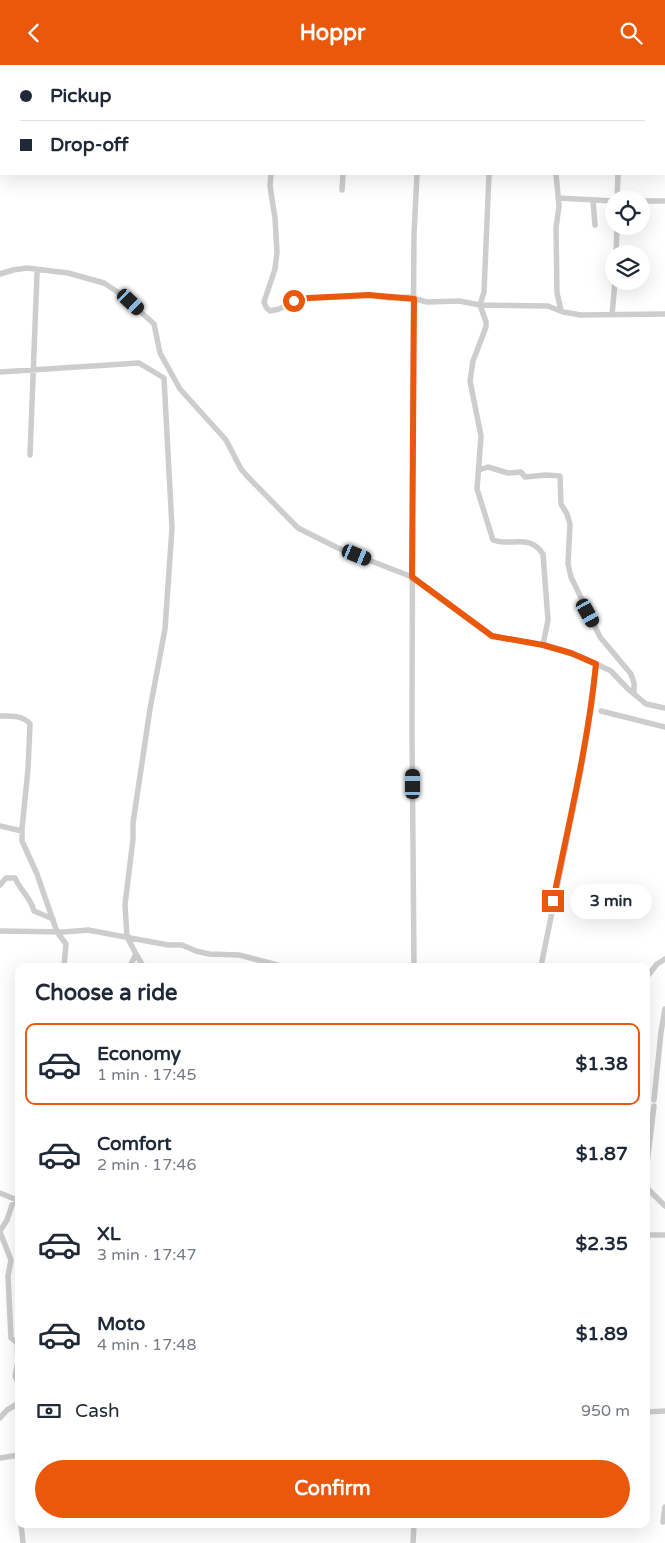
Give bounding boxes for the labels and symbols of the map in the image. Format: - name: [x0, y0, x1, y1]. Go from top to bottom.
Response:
- car: [114, 286, 147, 318]
- route start: [283, 290, 305, 312]
- car: [340, 542, 373, 568]
- car: [574, 596, 601, 630]
- car: [405, 769, 420, 799]
- callout: 3 min: [570, 883, 653, 919]
- route end: [542, 890, 564, 912]

